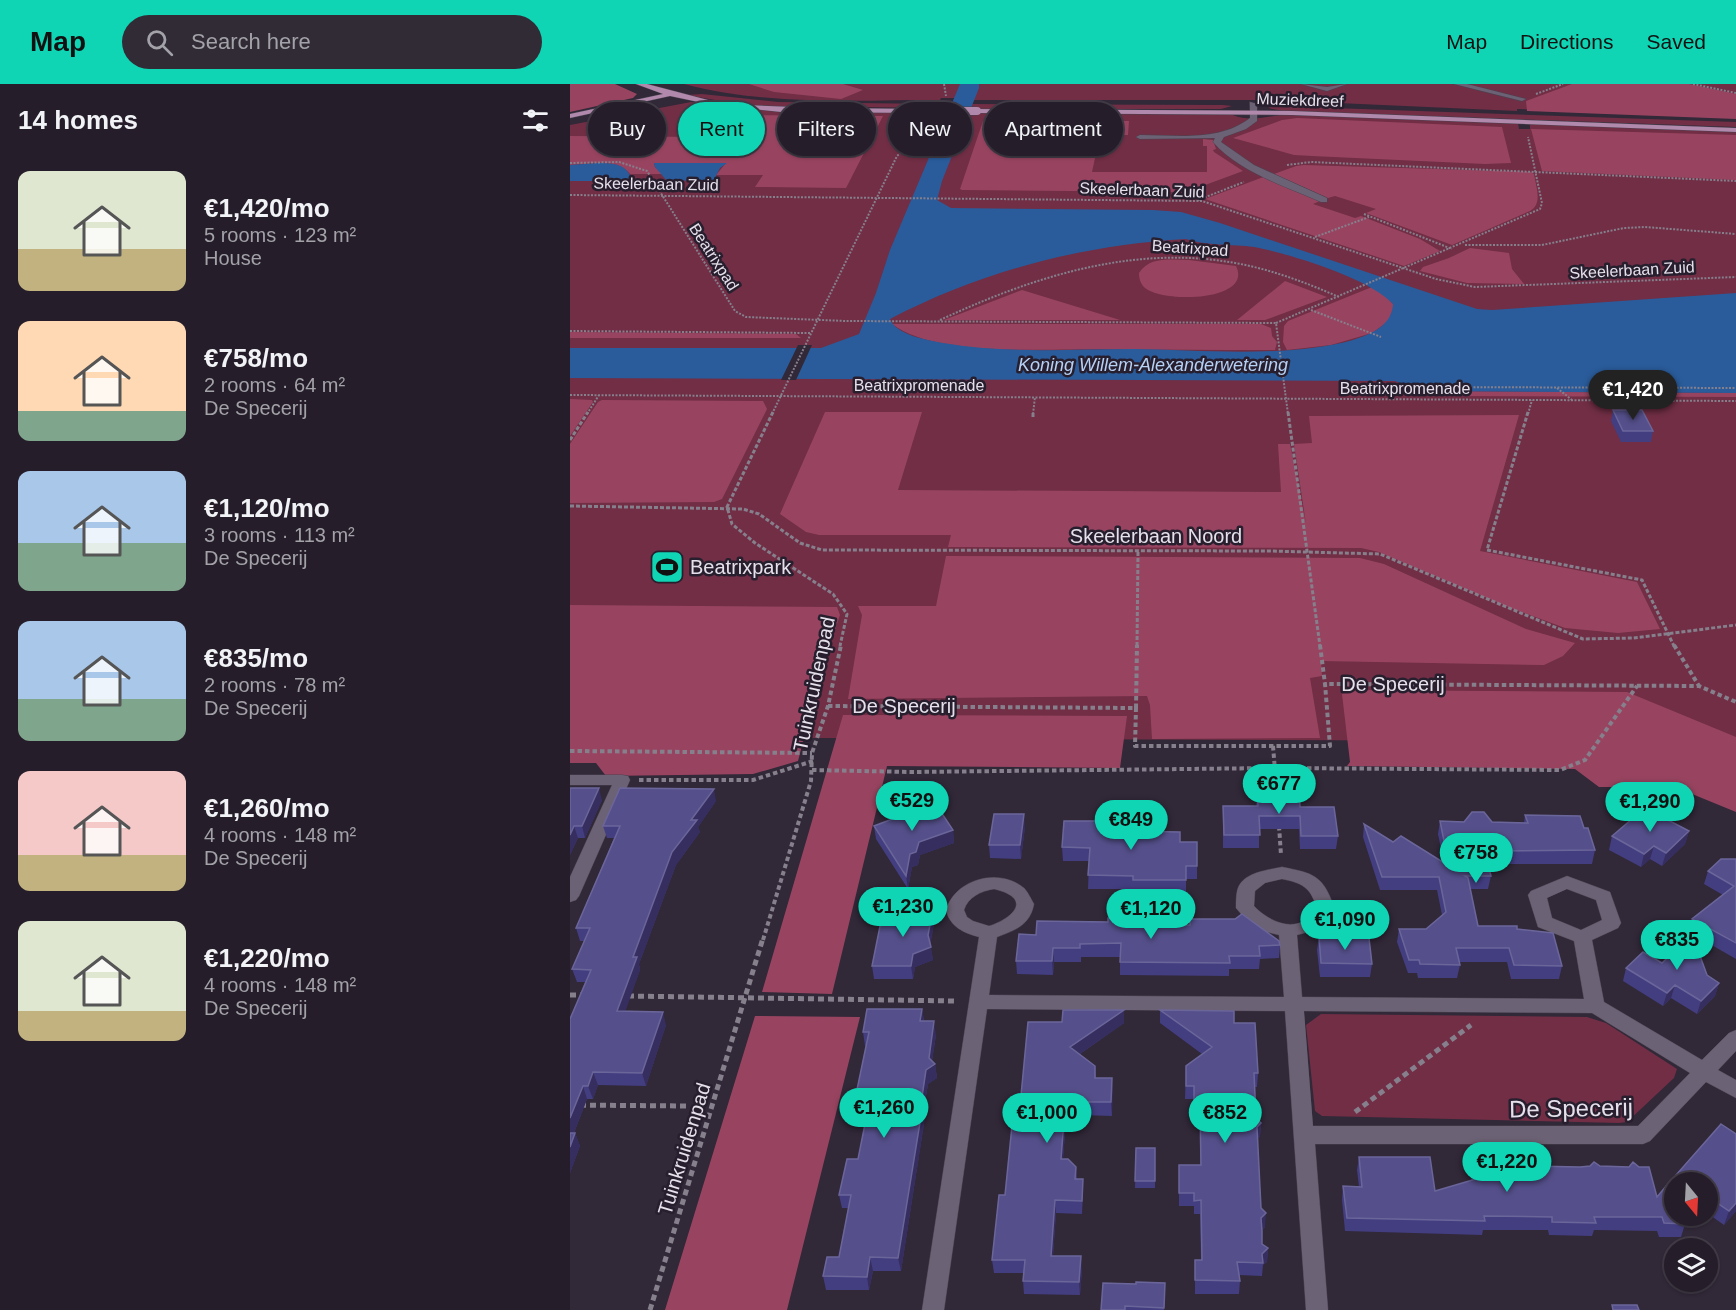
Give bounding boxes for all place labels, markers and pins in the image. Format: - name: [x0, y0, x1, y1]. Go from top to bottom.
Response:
- pin: €1,420: [1584, 370, 1682, 421]
- sports icon: Beatrixpark: [649, 549, 685, 585]
- place label: Beatrixpark: [690, 556, 792, 578]
- pin: €677: [1243, 764, 1315, 815]
- pin: €529: [876, 781, 948, 832]
- pin: €1,290: [1601, 782, 1699, 833]
- pin: €849: [1095, 800, 1167, 851]
- pin: €758: [1440, 833, 1512, 884]
- pin: €1,230: [854, 887, 952, 938]
- pin: €1,120: [1102, 889, 1200, 940]
- pin: €1,090: [1296, 900, 1394, 951]
- pin: €835: [1641, 920, 1713, 971]
- pin: €1,260: [835, 1088, 933, 1139]
- pin: €1,000: [998, 1093, 1096, 1144]
- pin: €852: [1189, 1093, 1261, 1144]
- pin: €1,220: [1458, 1142, 1556, 1193]

